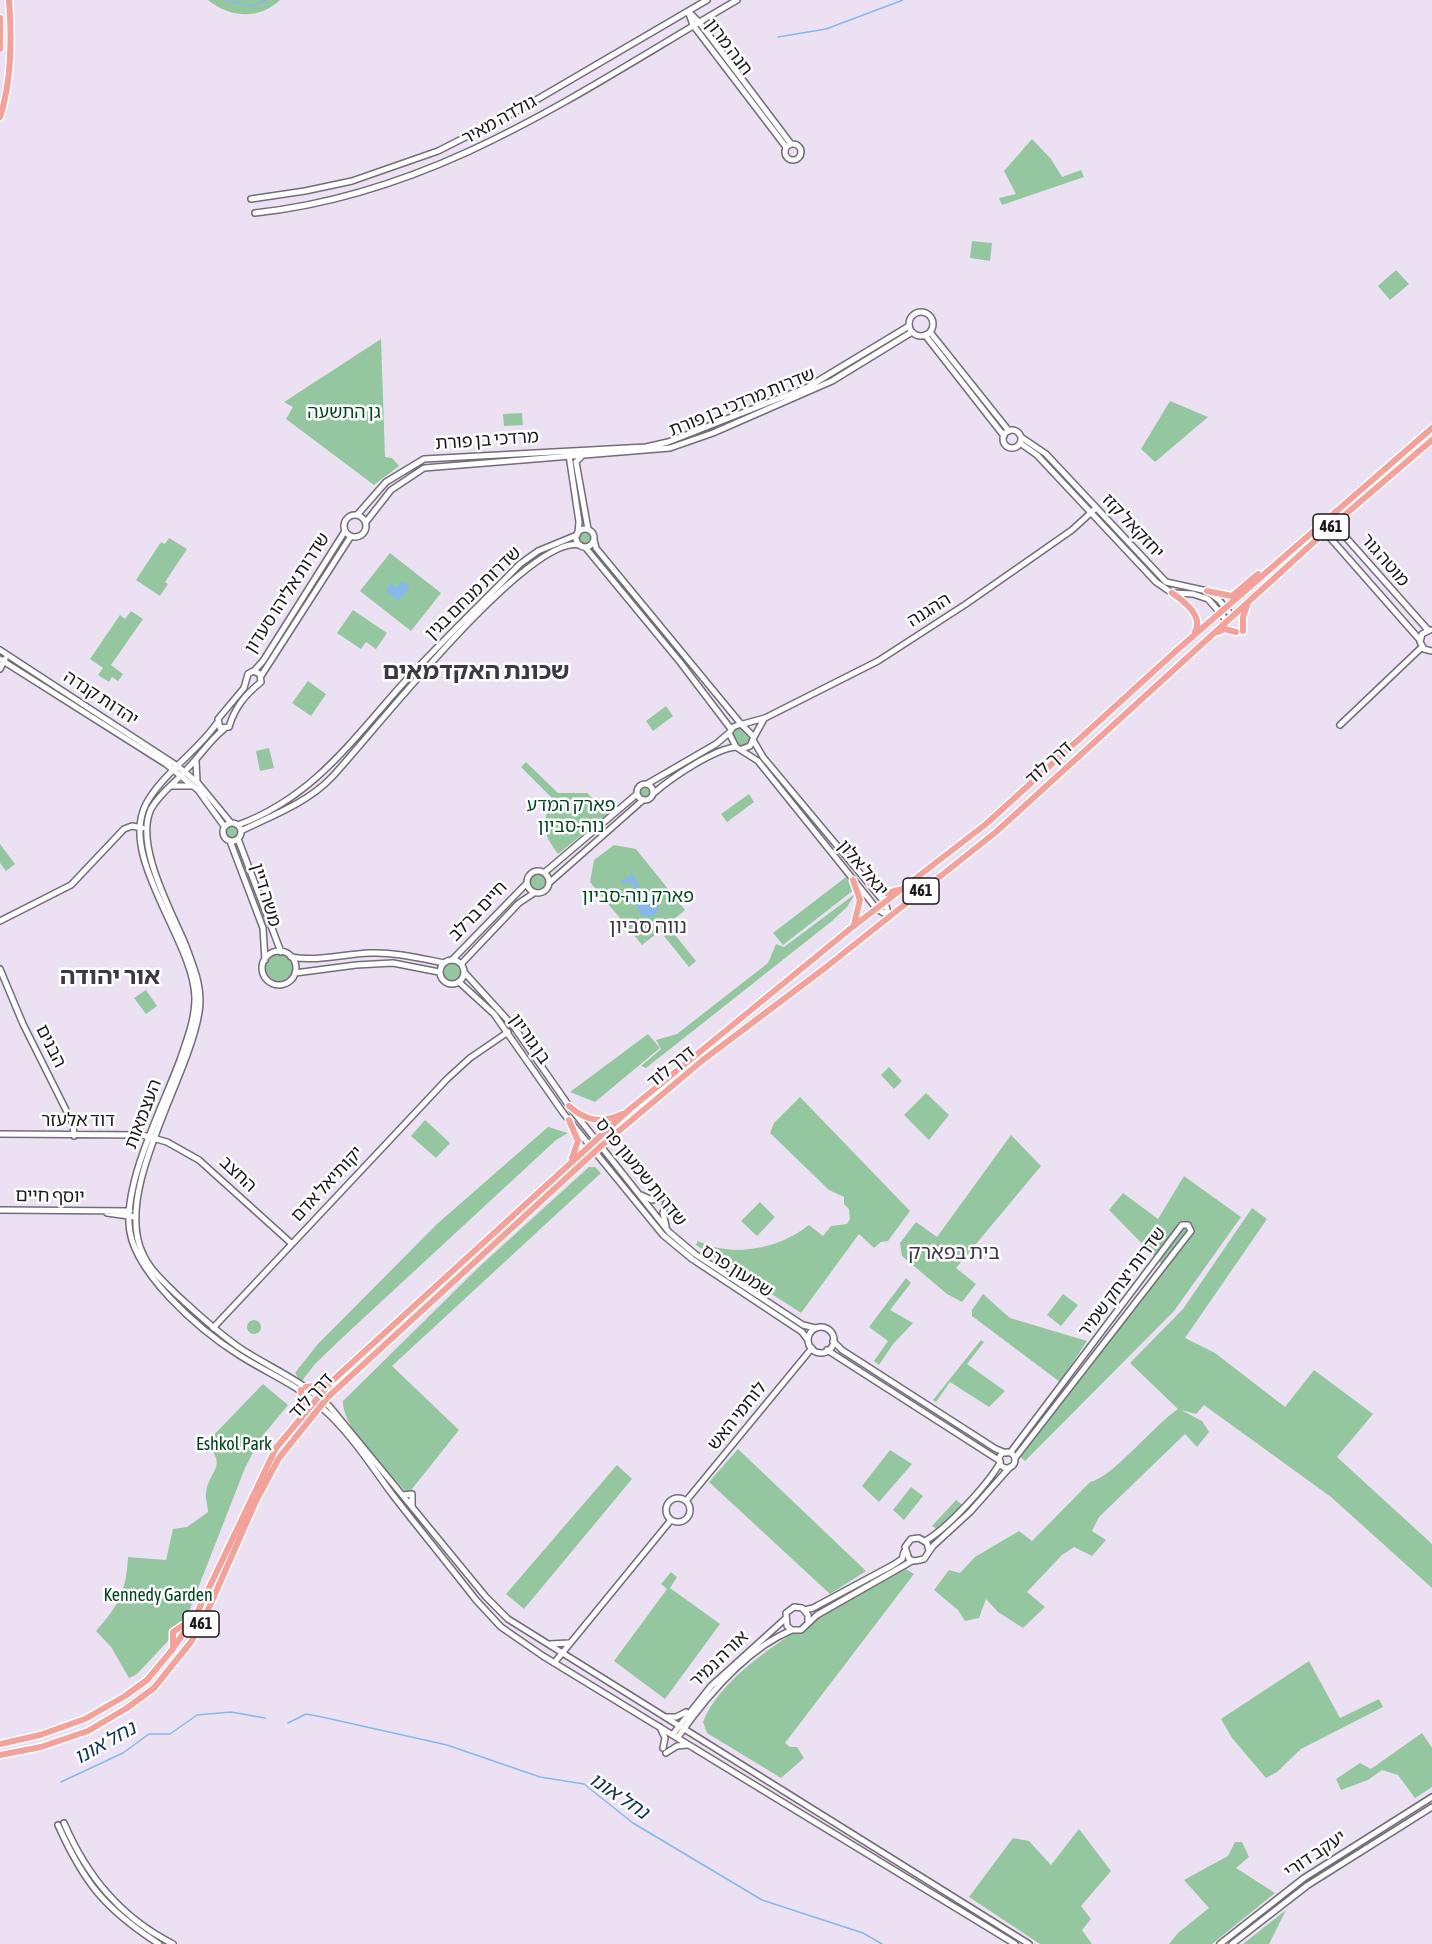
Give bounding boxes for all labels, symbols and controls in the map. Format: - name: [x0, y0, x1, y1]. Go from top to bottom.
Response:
- street label: חנה מרון: [701, 14, 757, 80]
- street label: גולדה מאיר: [458, 91, 540, 149]
- street label: שדרות מרדכי בן פורת: [666, 363, 818, 441]
- park label: גן התשעה: [307, 401, 381, 423]
- street label: מרדכי בן פורת: [435, 426, 539, 454]
- street label: יחזקאל קזז: [1098, 489, 1168, 563]
- road number: 461: [1313, 514, 1349, 540]
- street label: שדרות אליהו סעדון: [240, 528, 334, 658]
- street label: מוטה גור: [1356, 529, 1414, 591]
- street label: שדרות מנחם בגין: [421, 542, 525, 644]
- street label: ההגנה: [903, 588, 955, 632]
- district label: שכונת האקדמאים: [382, 657, 570, 685]
- street label: יהדות קנדה: [59, 666, 143, 730]
- street label: דרך לוד: [1021, 737, 1077, 789]
- park label: פארק המדע נוה-סביון: [527, 794, 615, 836]
- street label: יגאל אלון: [833, 835, 893, 901]
- street label: משה דיין: [246, 861, 286, 929]
- street label: חיים ברלב: [444, 877, 512, 945]
- road number: 461: [903, 878, 939, 904]
- park label: פארק נוה-סביון: [582, 885, 694, 907]
- district label: נווה סביון: [609, 915, 687, 939]
- district label: אור יהודה: [60, 962, 160, 990]
- street label: בן גוריון: [505, 1010, 555, 1068]
- street label: הבנים: [31, 1021, 71, 1071]
- street label: דרך לוד: [643, 1041, 699, 1093]
- street label: העצמאות: [120, 1076, 166, 1152]
- street label: דוד אלעזר: [41, 1109, 115, 1131]
- street label: שדרות שמעון פרס: [591, 1114, 691, 1230]
- street label: יקותיאל אדם: [287, 1142, 367, 1226]
- street label: החצב: [215, 1151, 261, 1197]
- street label: יוסף חיים: [15, 1185, 85, 1207]
- street label: שדרות יצחק שמיר: [1074, 1223, 1170, 1341]
- street label: שמעון פרס: [697, 1240, 777, 1302]
- district label: בית בפארק: [908, 1241, 1000, 1265]
- street label: דרך לוד: [284, 1368, 338, 1424]
- street label: לוחמי האש: [703, 1377, 771, 1455]
- park label: Eshkol Park: [196, 1433, 272, 1455]
- park label: Kennedy Garden: [103, 1584, 213, 1606]
- road number: 461: [183, 1611, 219, 1637]
- street label: אורה נמיר: [685, 1626, 753, 1692]
- water label: נחל אונו: [70, 1716, 140, 1770]
- water label: נחל אונו: [585, 1768, 653, 1824]
- street label: יעקב דורי: [1280, 1826, 1350, 1882]

